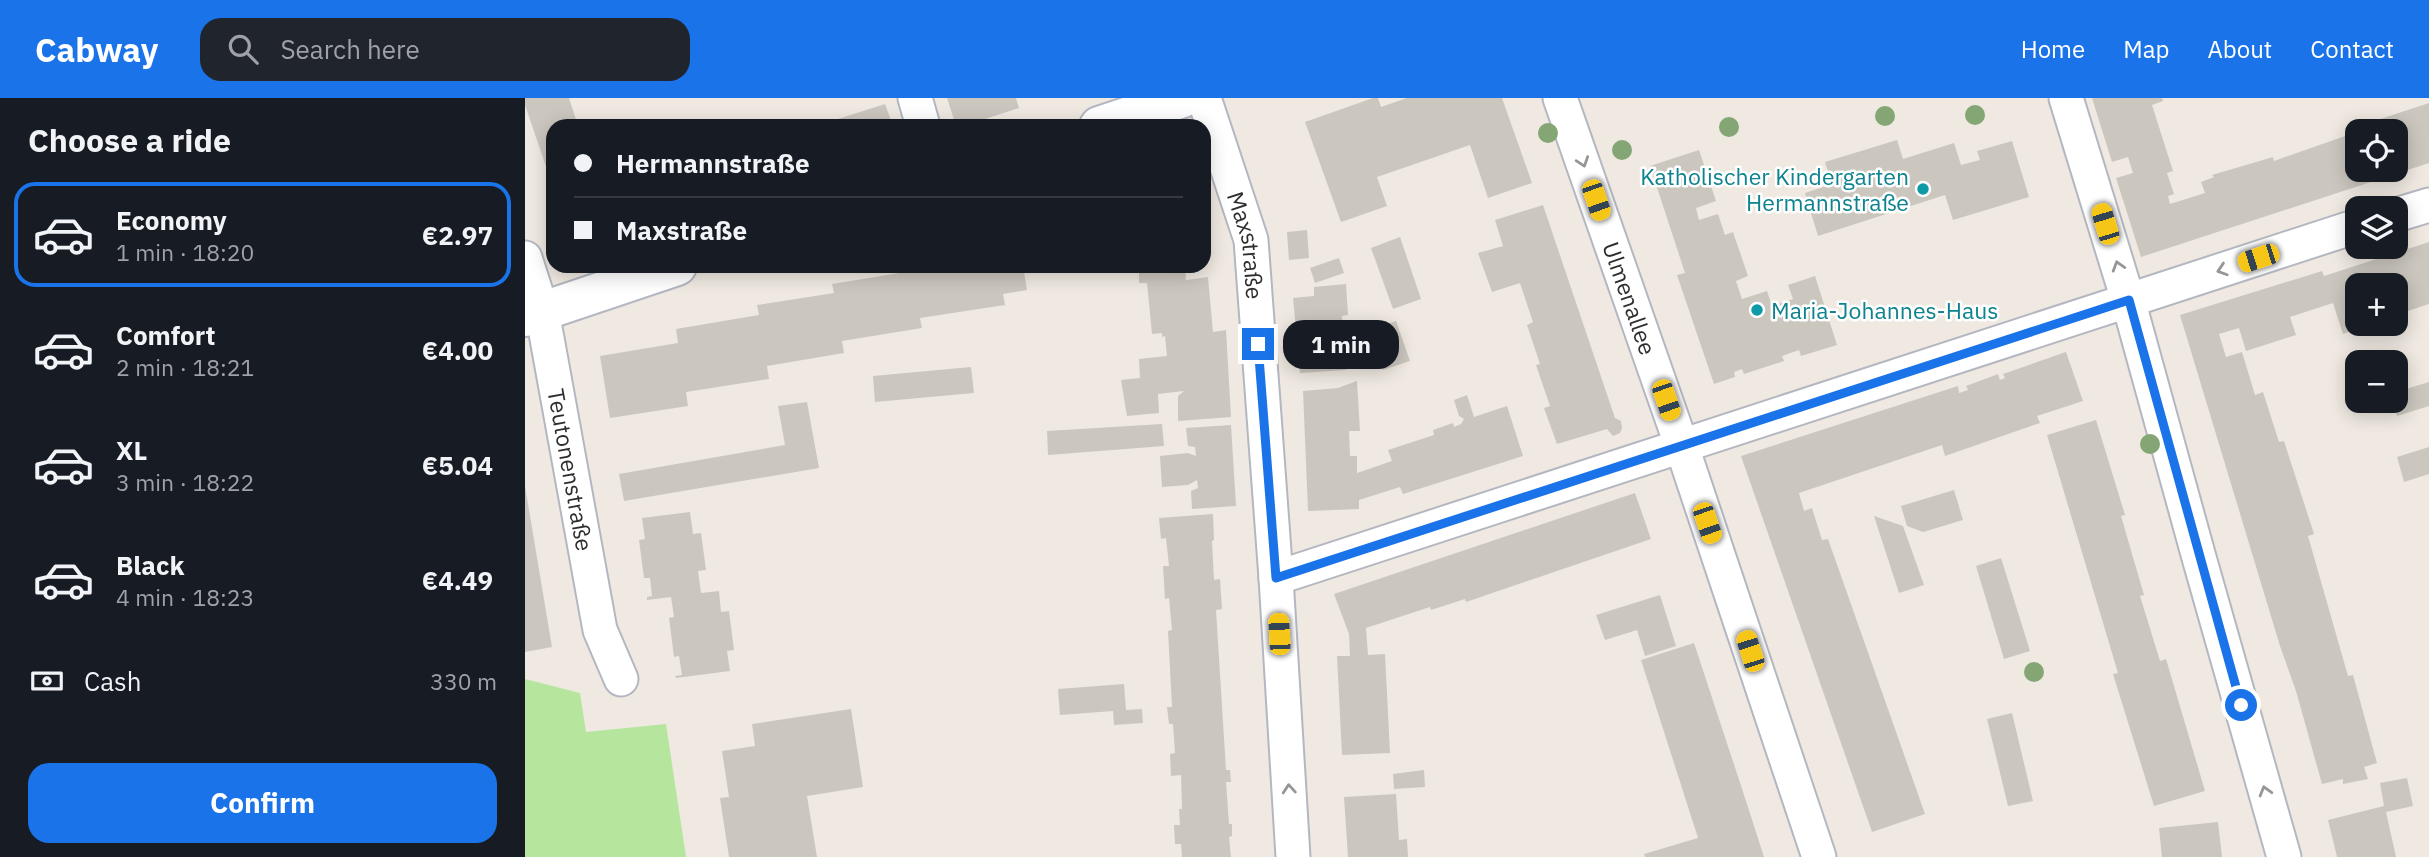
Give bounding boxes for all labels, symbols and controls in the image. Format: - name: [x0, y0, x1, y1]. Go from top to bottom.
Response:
- search box: [200, 18, 690, 81]
- text: Cabway: [35, 28, 158, 71]
- icon: search: [224, 30, 262, 68]
- text: Search here: [280, 32, 420, 66]
- text: Home: [2021, 33, 2085, 65]
- text: Map: [2123, 33, 2169, 65]
- text: About: [2207, 33, 2272, 65]
- text: Contact: [2310, 33, 2394, 65]
- text: Choose a ride: [28, 119, 231, 161]
- map controls: [2345, 119, 2408, 413]
- button: locate: [2345, 119, 2408, 182]
- text: Hermannstraße: [616, 146, 810, 180]
- one-way arrow: [1575, 156, 1589, 168]
- place label: Katholischer Kindergarten Hermannstraße: [1640, 161, 1909, 217]
- car: [1580, 177, 1613, 223]
- marker: Katholischer Kindergarten Hermannstraße: [1915, 181, 1931, 197]
- street label: Maxstraße: [1221, 187, 1270, 300]
- button: layers: [2345, 196, 2408, 259]
- car: [2089, 201, 2122, 247]
- icon: car: [32, 203, 95, 266]
- text: Economy: [116, 203, 227, 237]
- text: Maxstraße: [616, 213, 747, 247]
- text: €2.97: [422, 218, 493, 252]
- text: 1 min · 18:20: [116, 237, 254, 267]
- street label: Ulmenallee: [1596, 238, 1664, 359]
- car: [2235, 242, 2282, 274]
- one-way arrow: [2111, 260, 2126, 272]
- one-way arrow: [2217, 261, 2229, 276]
- button: +: [2345, 273, 2408, 336]
- place label: Maria-Johannes-Haus: [1771, 295, 1998, 325]
- marker: Maria-Johannes-Haus: [1749, 302, 1765, 318]
- icon: car: [32, 318, 95, 381]
- text: Comfort: [116, 318, 215, 352]
- callout: 1 min: [1283, 320, 1398, 368]
- route end: [1242, 328, 1274, 360]
- text: 1 min: [1311, 329, 1371, 359]
- text: €4.00: [422, 333, 493, 367]
- button: −: [2345, 350, 2408, 413]
- text: 2 min · 18:21: [116, 352, 254, 382]
- car: [1650, 377, 1683, 423]
- street label: Teutonenstraße: [541, 386, 600, 553]
- icon: car: [32, 433, 95, 496]
- text: XL: [116, 433, 147, 467]
- text: €5.04: [422, 448, 493, 482]
- text: 3 min · 18:22: [116, 467, 254, 497]
- car: [1691, 500, 1724, 546]
- icon: car: [32, 548, 95, 611]
- text: Black: [116, 548, 184, 582]
- text: €4.49: [422, 563, 493, 597]
- text: 4 min · 18:23: [116, 582, 254, 612]
- car: [1268, 612, 1291, 656]
- car: [1734, 628, 1767, 674]
- icon: cash: [28, 662, 66, 700]
- text: Cash: [84, 664, 141, 698]
- text: 330 m: [430, 666, 497, 696]
- route start: [2225, 689, 2257, 721]
- button: Confirm: [28, 763, 497, 843]
- one-way arrow: [1282, 783, 1297, 794]
- one-way arrow: [2259, 786, 2274, 798]

